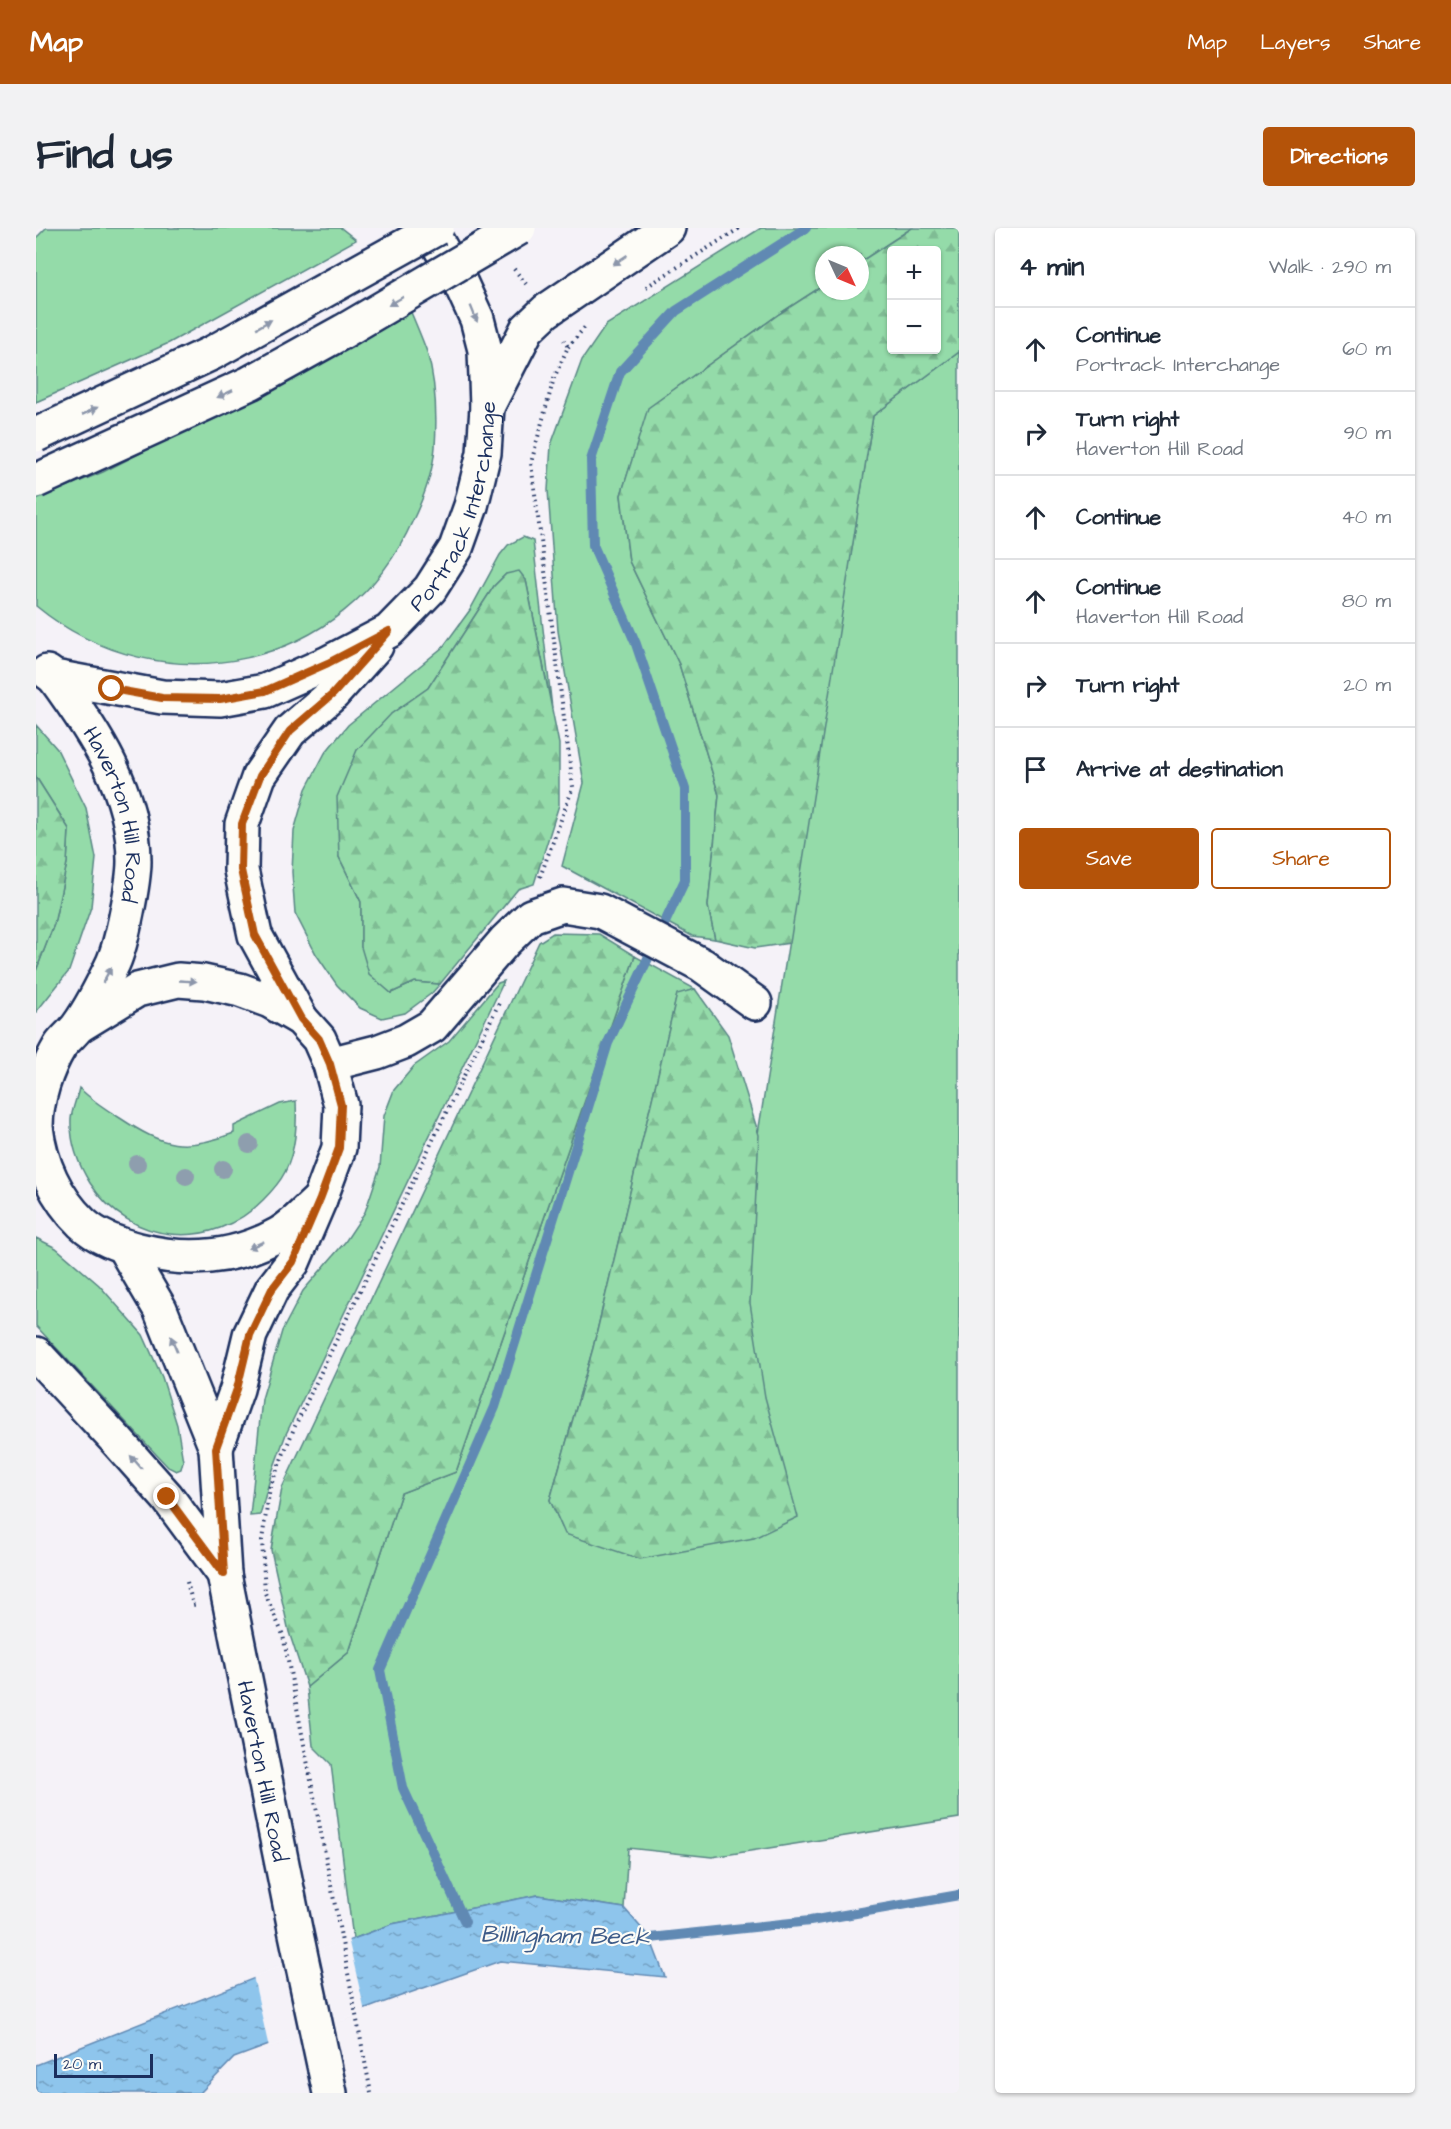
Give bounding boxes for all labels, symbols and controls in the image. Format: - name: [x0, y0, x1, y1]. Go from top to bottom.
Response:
- text: Map: [30, 23, 83, 62]
- text: Map: [1187, 28, 1227, 57]
- text: Layers: [1260, 28, 1330, 57]
- text: Share: [1363, 28, 1421, 57]
- text: Find us: [36, 127, 173, 185]
- button: Directions: [1263, 127, 1415, 186]
- north arrow: [815, 246, 869, 300]
- map controls: [887, 246, 941, 354]
- button: +: [887, 246, 941, 300]
- text: 4 min: [1019, 249, 1084, 285]
- text: Walk · 290 m: [1269, 253, 1391, 281]
- one-way arrow: [611, 255, 628, 266]
- one-way arrow: [388, 295, 404, 306]
- button: −: [887, 300, 941, 354]
- one-way arrow: [469, 305, 479, 323]
- one-way arrow: [256, 319, 273, 329]
- text: Continue: [1076, 320, 1161, 351]
- icon: ahead: [1019, 333, 1052, 366]
- text: 60 m: [1342, 335, 1391, 363]
- text: Portrack Interchange: [1076, 351, 1280, 379]
- one-way arrow: [217, 390, 234, 399]
- street label: Portrack Interchange: [403, 400, 505, 619]
- text: Turn right: [1076, 404, 1179, 435]
- one-way arrow: [81, 407, 98, 416]
- icon: right: [1019, 417, 1052, 450]
- text: 90 m: [1343, 419, 1391, 447]
- text: Haverton Hill Road: [1076, 435, 1243, 463]
- icon: ahead: [1019, 501, 1052, 534]
- text: Continue: [1076, 502, 1161, 533]
- text: 40 m: [1341, 503, 1391, 531]
- text: Continue: [1076, 572, 1161, 603]
- icon: ahead: [1019, 585, 1052, 618]
- text: 80 m: [1342, 587, 1391, 615]
- text: Haverton Hill Road: [1076, 603, 1243, 631]
- icon: right: [1019, 669, 1052, 702]
- text: Turn right: [1076, 670, 1179, 701]
- text: 20 m: [1343, 671, 1391, 699]
- route start: [98, 675, 124, 701]
- street label: Haverton Hill Road: [75, 721, 148, 905]
- icon: arrive: [1019, 753, 1052, 786]
- text: Arrive at destination: [1076, 754, 1283, 785]
- button: Save: [1019, 828, 1199, 889]
- button: Share: [1211, 828, 1391, 889]
- one-way arrow: [101, 967, 112, 983]
- one-way arrow: [179, 976, 198, 985]
- one-way arrow: [247, 1241, 265, 1250]
- one-way arrow: [169, 1334, 179, 1352]
- one-way arrow: [130, 1455, 143, 1470]
- route end: [153, 1483, 179, 1509]
- street label: Haverton Hill Road: [229, 1678, 295, 1865]
- water label: Billingham Beck: [480, 1918, 651, 1955]
- scale bar: [54, 2051, 153, 2078]
- text: 20 m: [63, 2053, 101, 2075]

